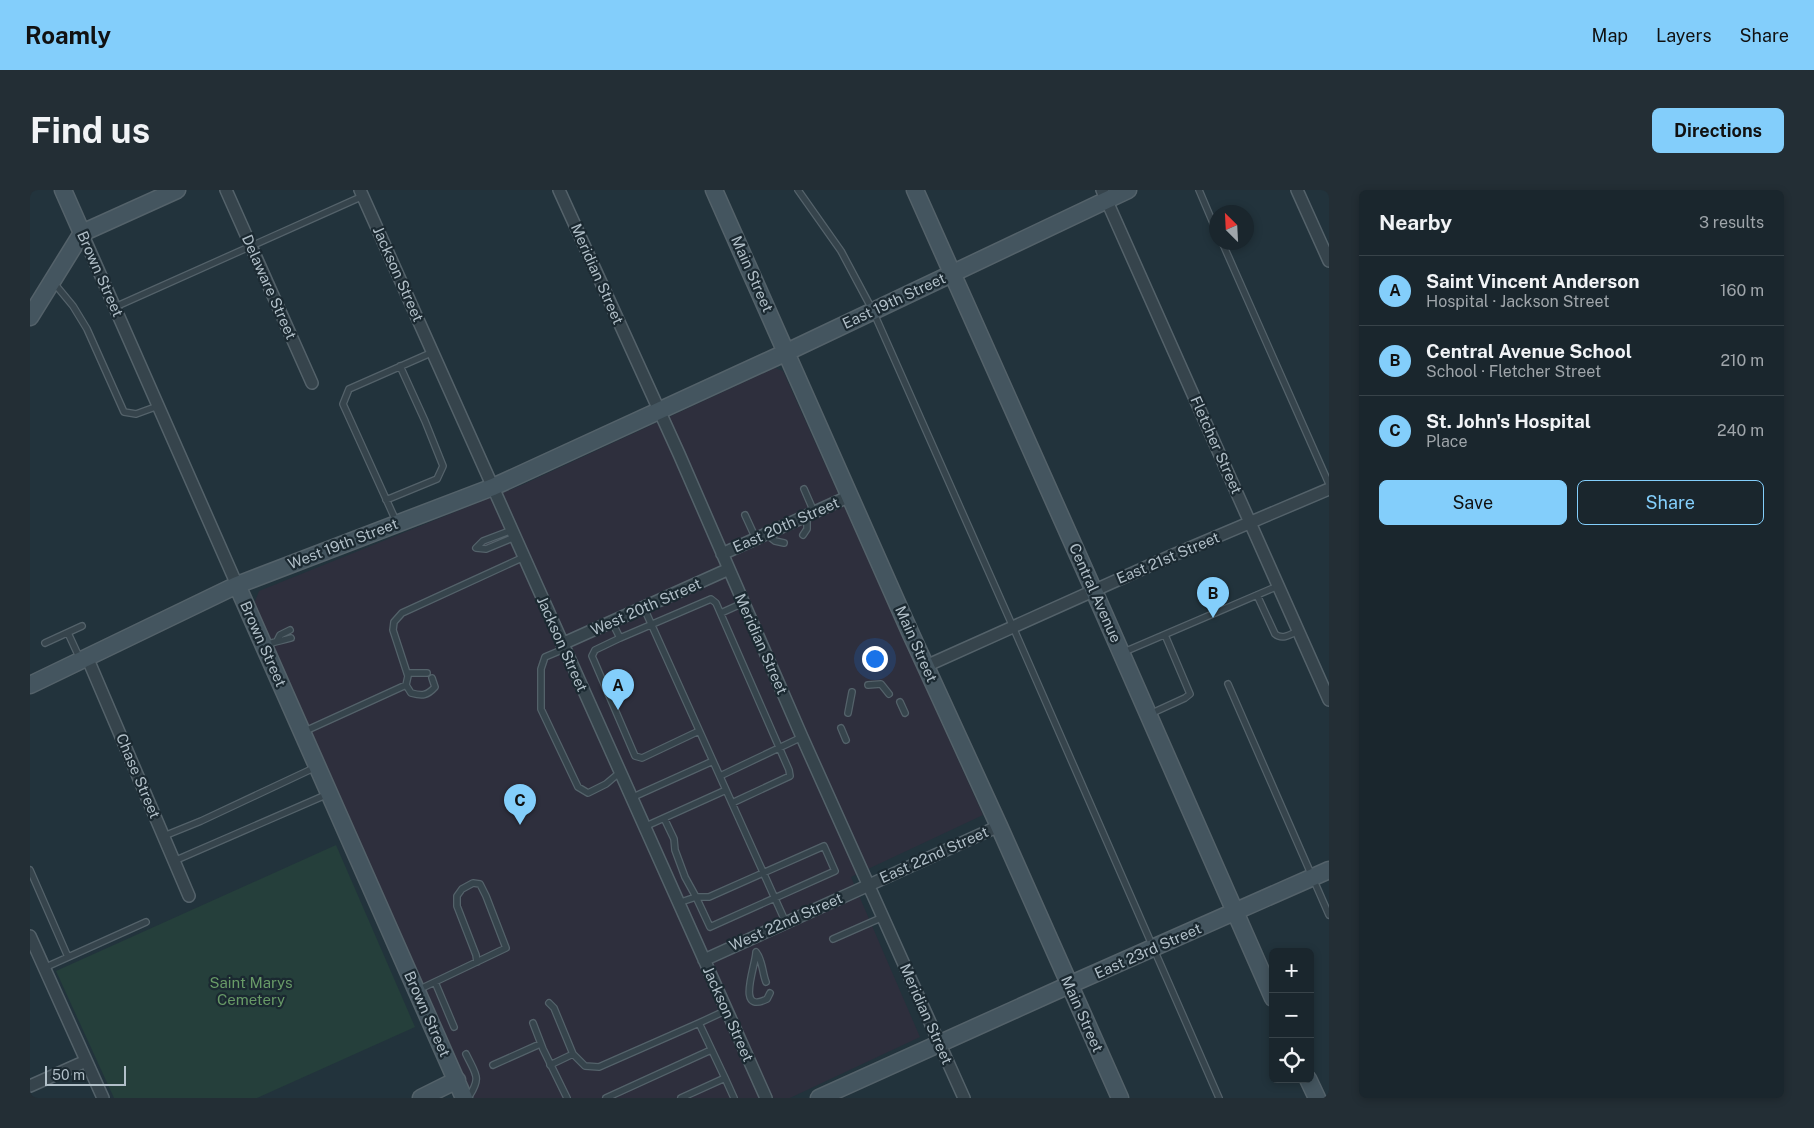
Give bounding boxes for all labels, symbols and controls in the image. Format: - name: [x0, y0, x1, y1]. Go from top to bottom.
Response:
- text: Roamly: [25, 21, 111, 49]
- text: Map: [1592, 25, 1628, 46]
- text: Layers: [1656, 25, 1712, 46]
- text: Share: [1740, 25, 1789, 46]
- button: Directions: [1652, 108, 1784, 153]
- text: Find us: [30, 110, 150, 151]
- north arrow: [1209, 205, 1254, 250]
- text: Nearby: [1379, 210, 1452, 235]
- text: 3 results: [1699, 213, 1764, 232]
- street label: Meridian Street: [568, 221, 627, 327]
- street label: Jackson Street: [370, 223, 427, 324]
- street label: Brown Street: [74, 228, 127, 319]
- street label: Delaware Street: [239, 232, 300, 342]
- street label: Main Street: [728, 233, 777, 315]
- street label: East 19th Street: [840, 269, 948, 332]
- text: Saint Vincent Anderson: [1426, 270, 1640, 292]
- text: A: [1389, 281, 1401, 300]
- text: 160 m: [1720, 281, 1764, 300]
- text: Hospital · Jackson Street: [1426, 292, 1609, 311]
- text: Central Avenue School: [1426, 340, 1632, 362]
- text: B: [1390, 351, 1400, 370]
- text: 210 m: [1720, 351, 1764, 370]
- text: School · Fletcher Street: [1426, 362, 1601, 381]
- street label: Fletcher Street: [1187, 393, 1246, 497]
- text: St. John's Hospital: [1426, 410, 1591, 432]
- text: C: [1389, 421, 1401, 440]
- text: 240 m: [1717, 421, 1764, 440]
- text: Place: [1426, 432, 1468, 451]
- button: Save: [1379, 480, 1567, 525]
- button: Share: [1577, 480, 1764, 525]
- street label: East 20th Street: [730, 493, 842, 556]
- street label: West 19th Street: [285, 515, 400, 572]
- street label: East 21st Street: [1114, 528, 1222, 587]
- street label: Central Avenue: [1066, 541, 1125, 645]
- street label: West 20th Street: [588, 575, 704, 639]
- pin: B: [1197, 577, 1229, 618]
- street label: Meridian Street: [732, 591, 791, 697]
- street label: Jackson Street: [534, 593, 591, 694]
- street label: Brown Street: [237, 598, 290, 689]
- street label: Main Street: [892, 603, 941, 685]
- your location: [862, 646, 888, 672]
- pin: A: [602, 669, 634, 710]
- street label: Chase Street: [113, 731, 164, 821]
- pin: C: [504, 784, 536, 825]
- street label: East 22nd Street: [877, 823, 991, 886]
- street label: West 22nd Street: [727, 889, 845, 954]
- street label: East 23rd Street: [1092, 919, 1204, 982]
- map controls: [1269, 948, 1314, 1083]
- button: +: [1269, 948, 1314, 993]
- street label: Meridian Street: [897, 961, 956, 1067]
- street label: Jackson Street: [700, 963, 757, 1064]
- street label: Brown Street: [401, 968, 454, 1059]
- street label: Main Street: [1058, 973, 1107, 1055]
- park label: Saint Marys Cemetery: [210, 974, 292, 1008]
- button: −: [1269, 993, 1314, 1038]
- button: locate: [1269, 1038, 1314, 1083]
- scale bar: [45, 1063, 126, 1086]
- text: 50 m: [52, 1067, 85, 1083]

